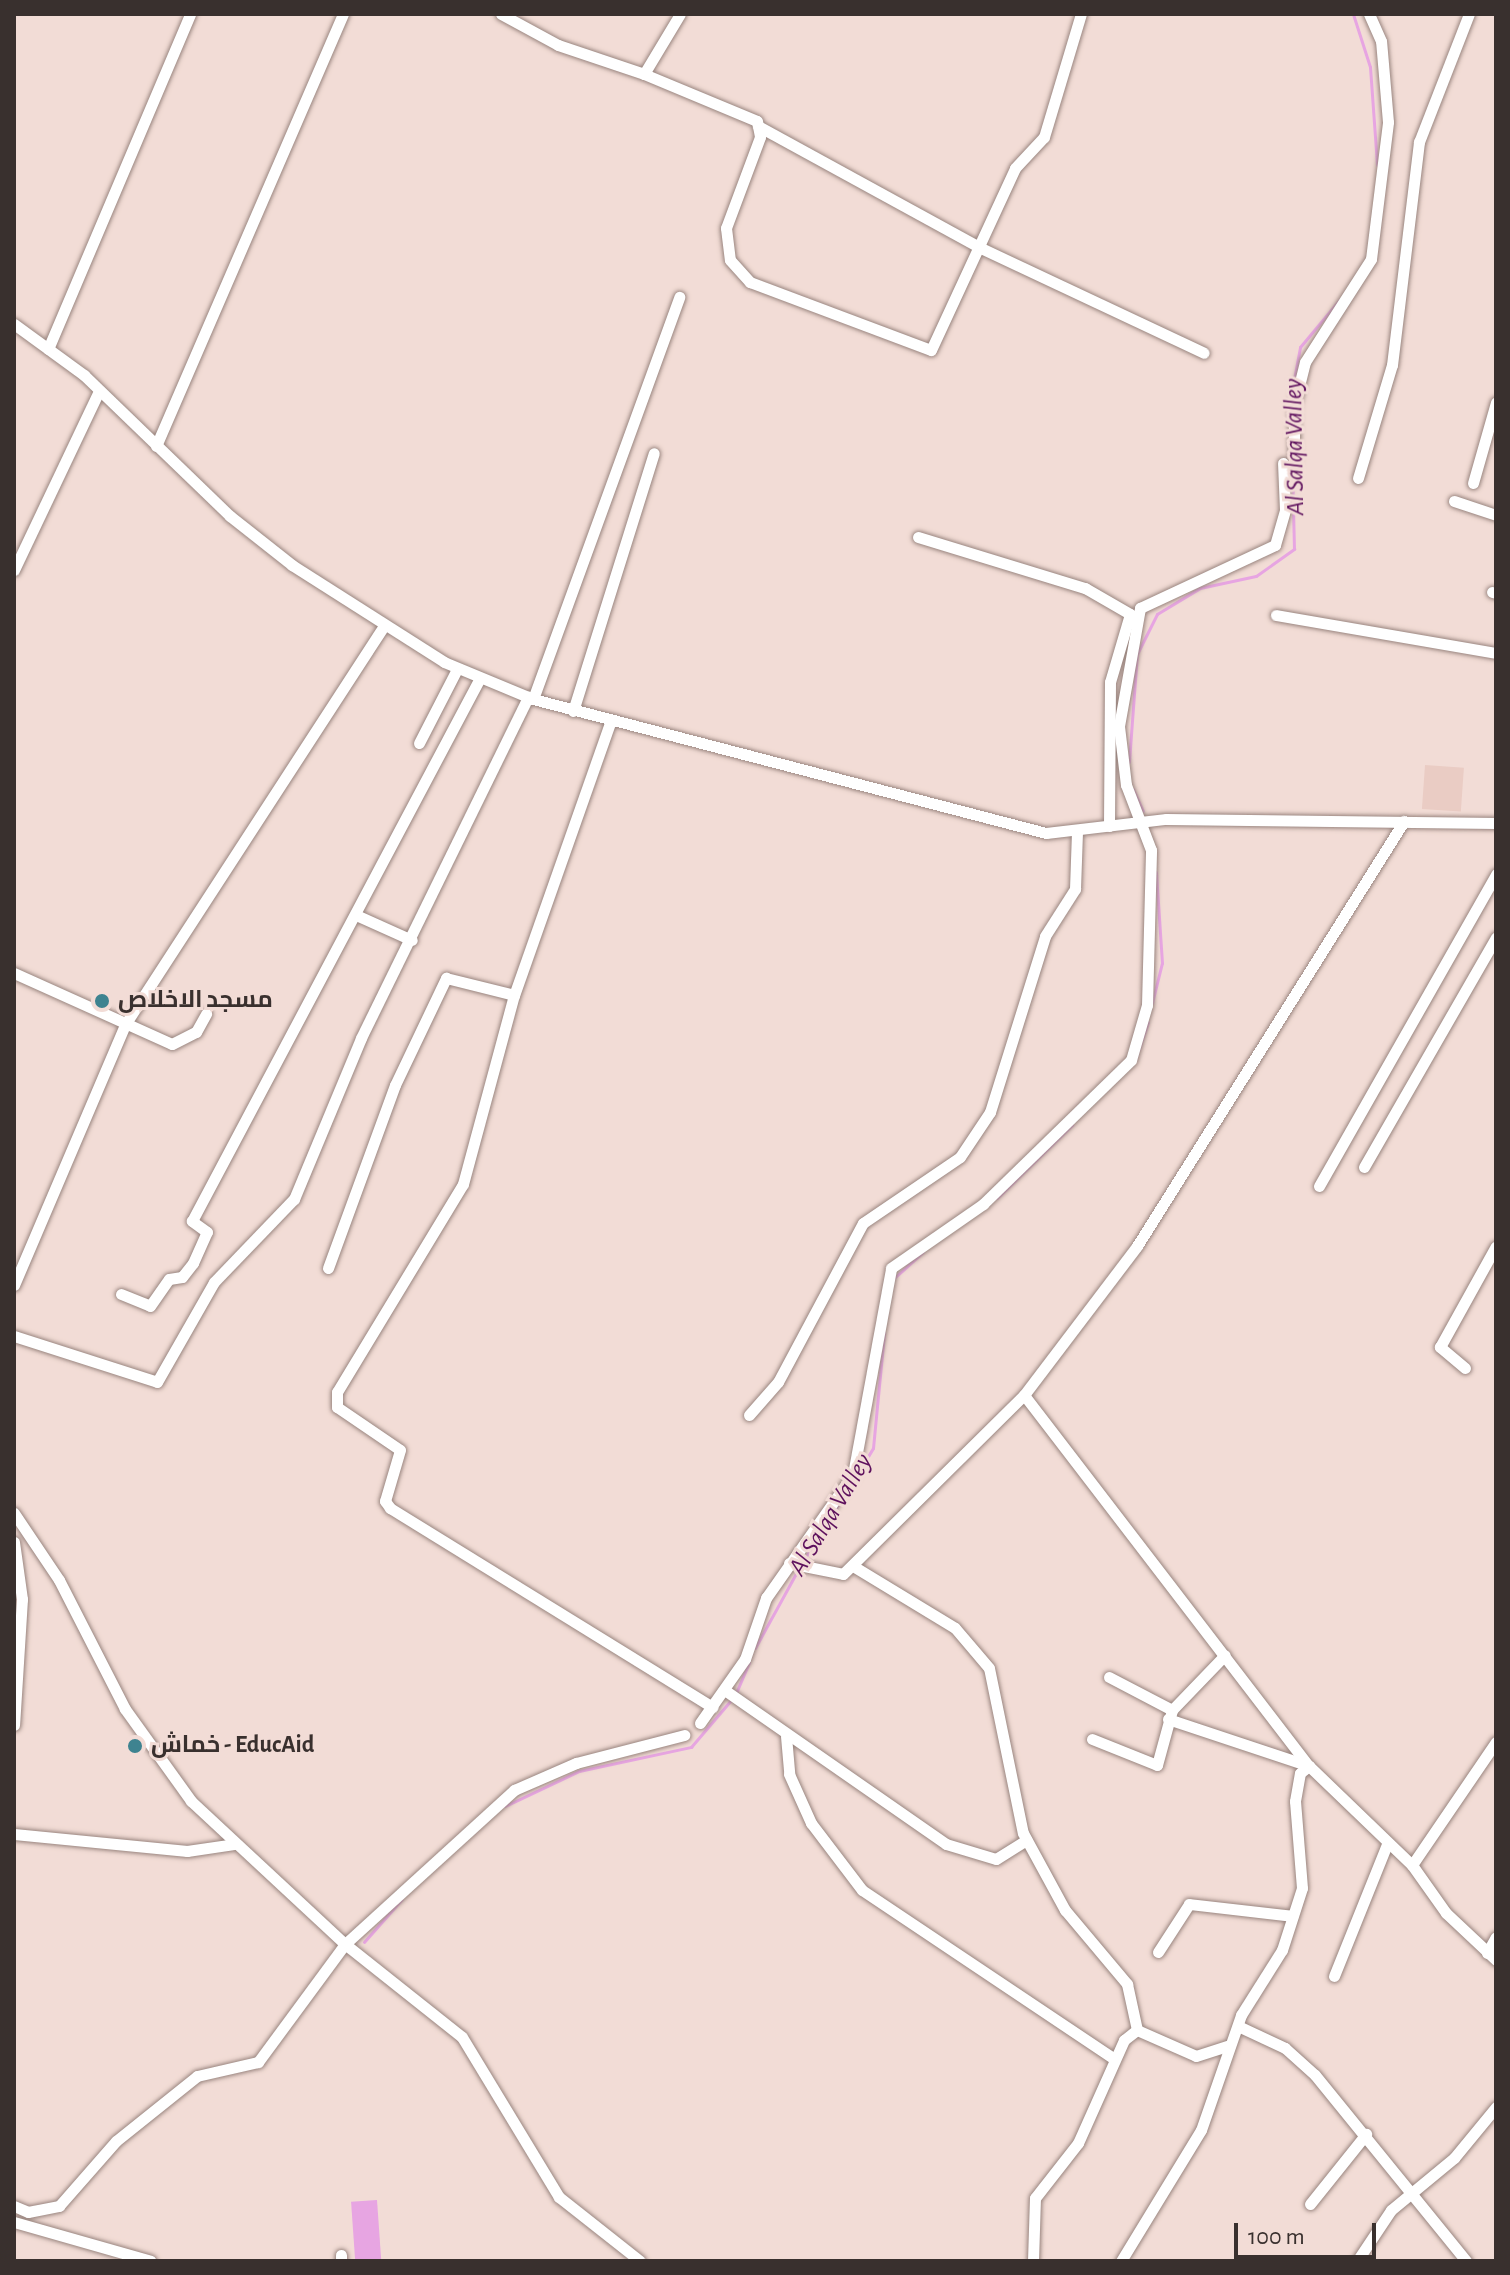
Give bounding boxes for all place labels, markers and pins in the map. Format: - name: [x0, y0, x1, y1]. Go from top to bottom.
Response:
- place label: مسجد الاخلاص: [118, 987, 273, 1015]
- marker: مسجد الاخلاص: [93, 992, 111, 1010]
- place label: خماش - EducAid: [151, 1732, 314, 1760]
- marker: خماش - EducAid: [126, 1737, 144, 1755]

